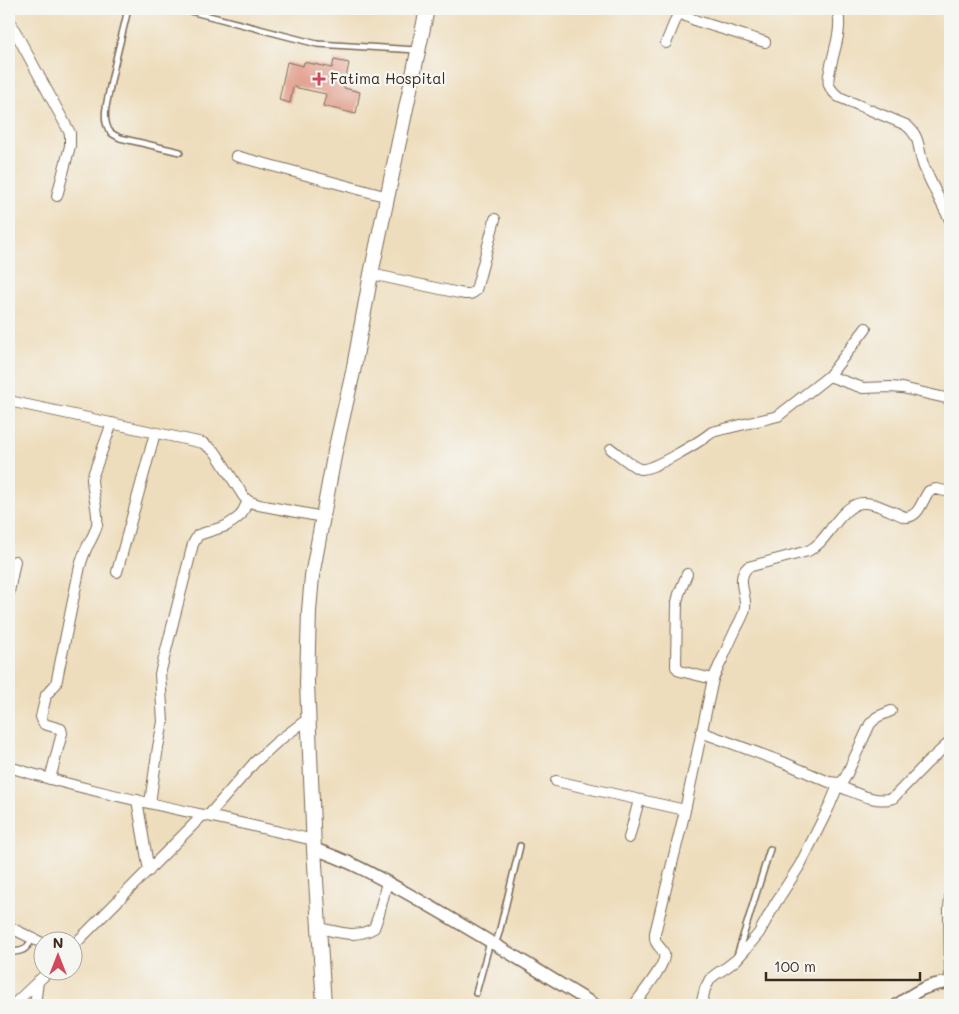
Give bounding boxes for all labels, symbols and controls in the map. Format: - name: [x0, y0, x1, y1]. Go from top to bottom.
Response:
- place label: Fatima Hospital: [330, 68, 445, 88]
- marker: Fatima Hospital: [312, 72, 326, 86]
- north arrow: [32, 932, 82, 982]
- text: N: [53, 933, 63, 952]
- scale bar: [766, 949, 920, 981]
- text: 100 m: [774, 956, 816, 976]

